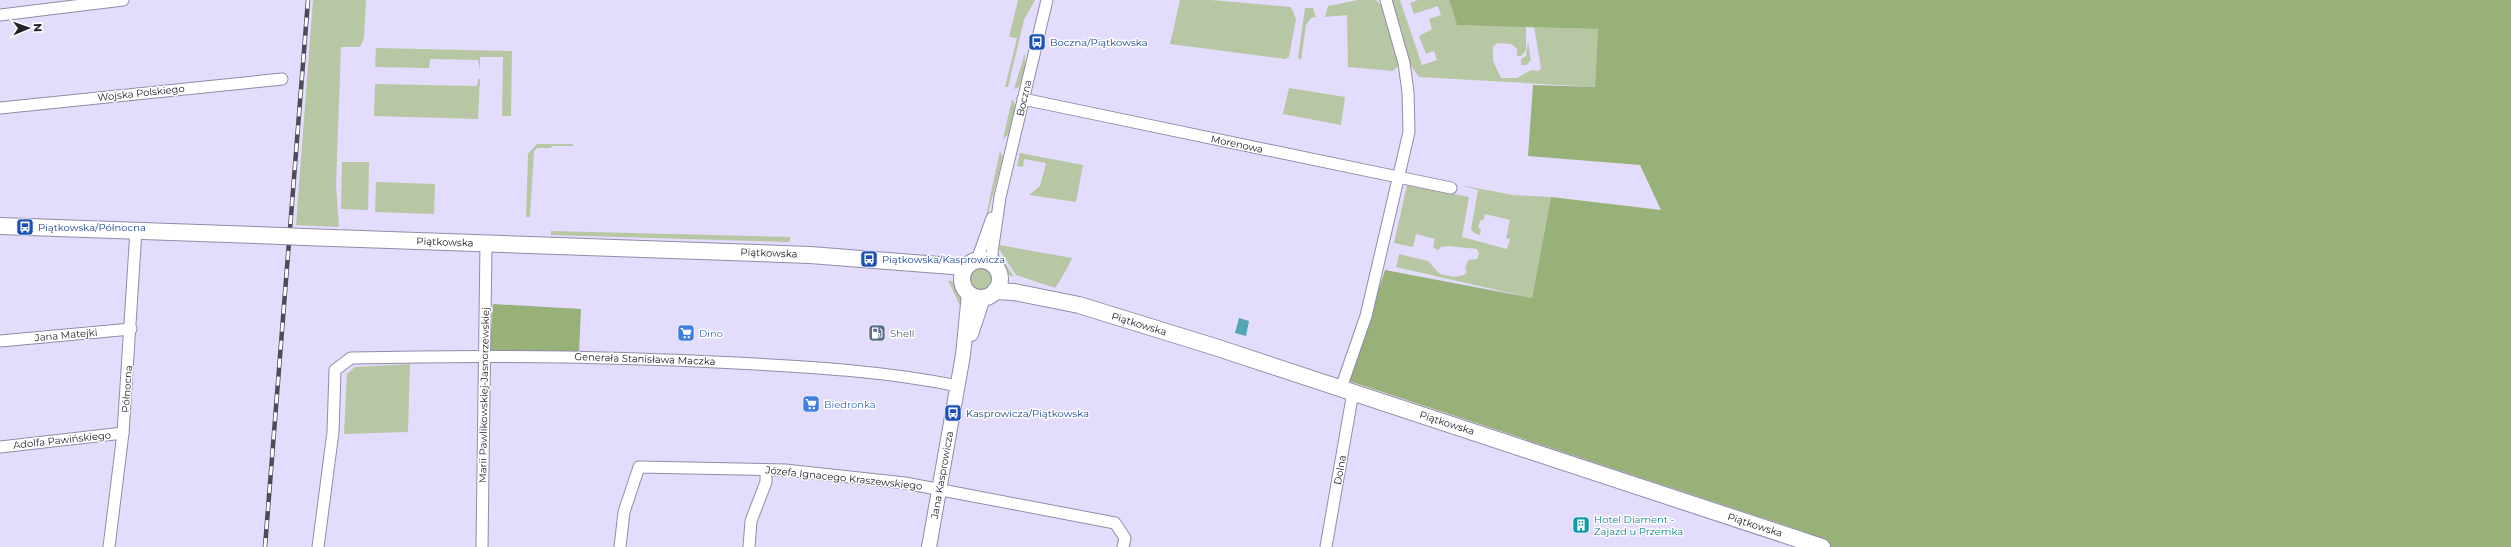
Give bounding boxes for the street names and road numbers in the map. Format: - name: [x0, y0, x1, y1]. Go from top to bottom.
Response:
- street label: Boczna: [1013, 78, 1035, 118]
- street label: Wojska Polskiego: [97, 82, 185, 104]
- street label: Morenowa: [1210, 132, 1264, 156]
- street label: Piątkowska: [416, 235, 474, 249]
- street label: Piątkowska: [740, 246, 798, 260]
- street label: Marii Pawlikowskiej-Jasnorzewskiej: [476, 307, 492, 483]
- street label: Piątkowska: [1110, 309, 1168, 339]
- street label: Jana Matejki: [33, 326, 98, 344]
- street label: Generała Stanisława Maczka: [574, 350, 716, 368]
- street label: Północna: [119, 365, 135, 413]
- street label: Piątkowska: [1418, 408, 1476, 438]
- street label: Adolfa Pawińskiego: [12, 428, 112, 452]
- street label: Jana Kasprowicza: [928, 430, 956, 521]
- street label: Dolna: [1331, 454, 1349, 486]
- street label: Józefa Ignacego Kraszewskiego: [764, 463, 923, 493]
- street label: Piątkowska: [1726, 510, 1784, 540]

